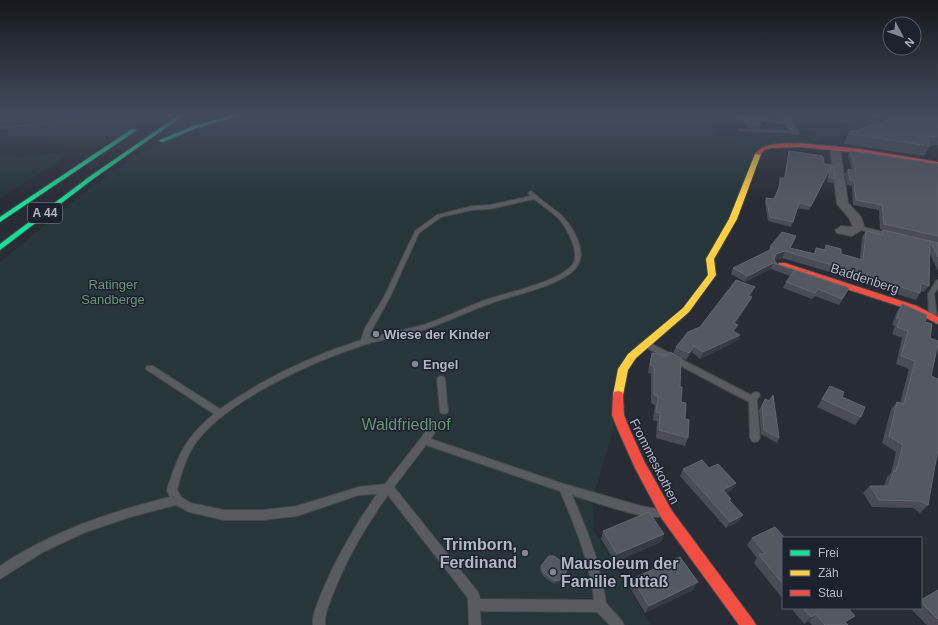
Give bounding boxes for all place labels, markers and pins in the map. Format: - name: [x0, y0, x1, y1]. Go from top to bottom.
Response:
- place label: Wiese der Kinder: [384, 327, 490, 342]
- marker: Wiese der Kinder: [371, 329, 381, 339]
- place label: Engel: [423, 357, 458, 372]
- marker: Engel: [410, 359, 420, 369]
- place label: Trimborn, Ferdinand: [440, 536, 517, 571]
- marker: Trimborn, Ferdinand: [520, 548, 530, 558]
- place label: Mausoleum der Familie Tuttaß: [561, 555, 678, 590]
- marker: Mausoleum der Familie Tuttaß: [548, 567, 558, 577]

